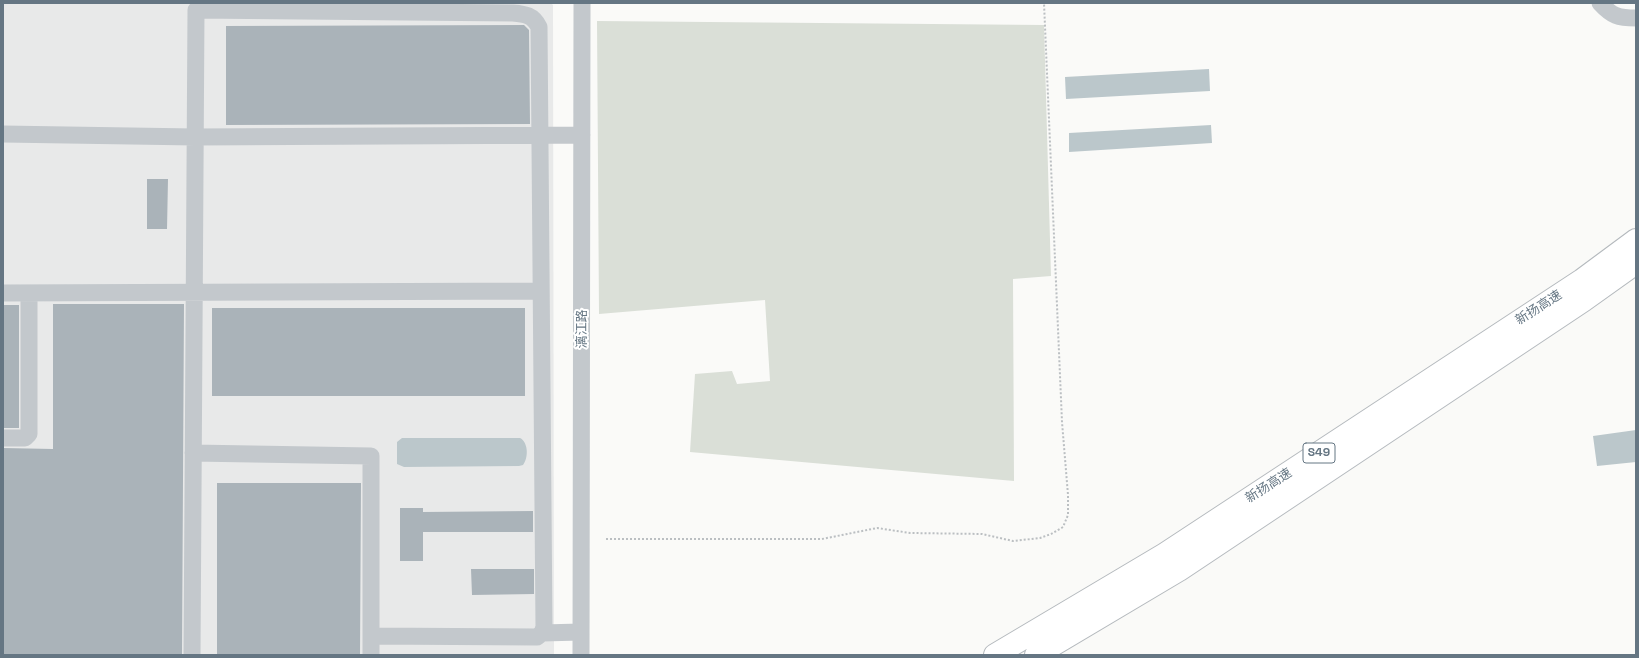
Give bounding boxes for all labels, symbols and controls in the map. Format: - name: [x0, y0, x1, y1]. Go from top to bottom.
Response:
- street label: 新扬高速: [1513, 287, 1565, 329]
- street label: 漓江路: [574, 310, 590, 348]
- road number: S49: [1303, 443, 1335, 463]
- street label: 新扬高速: [1243, 465, 1295, 507]

